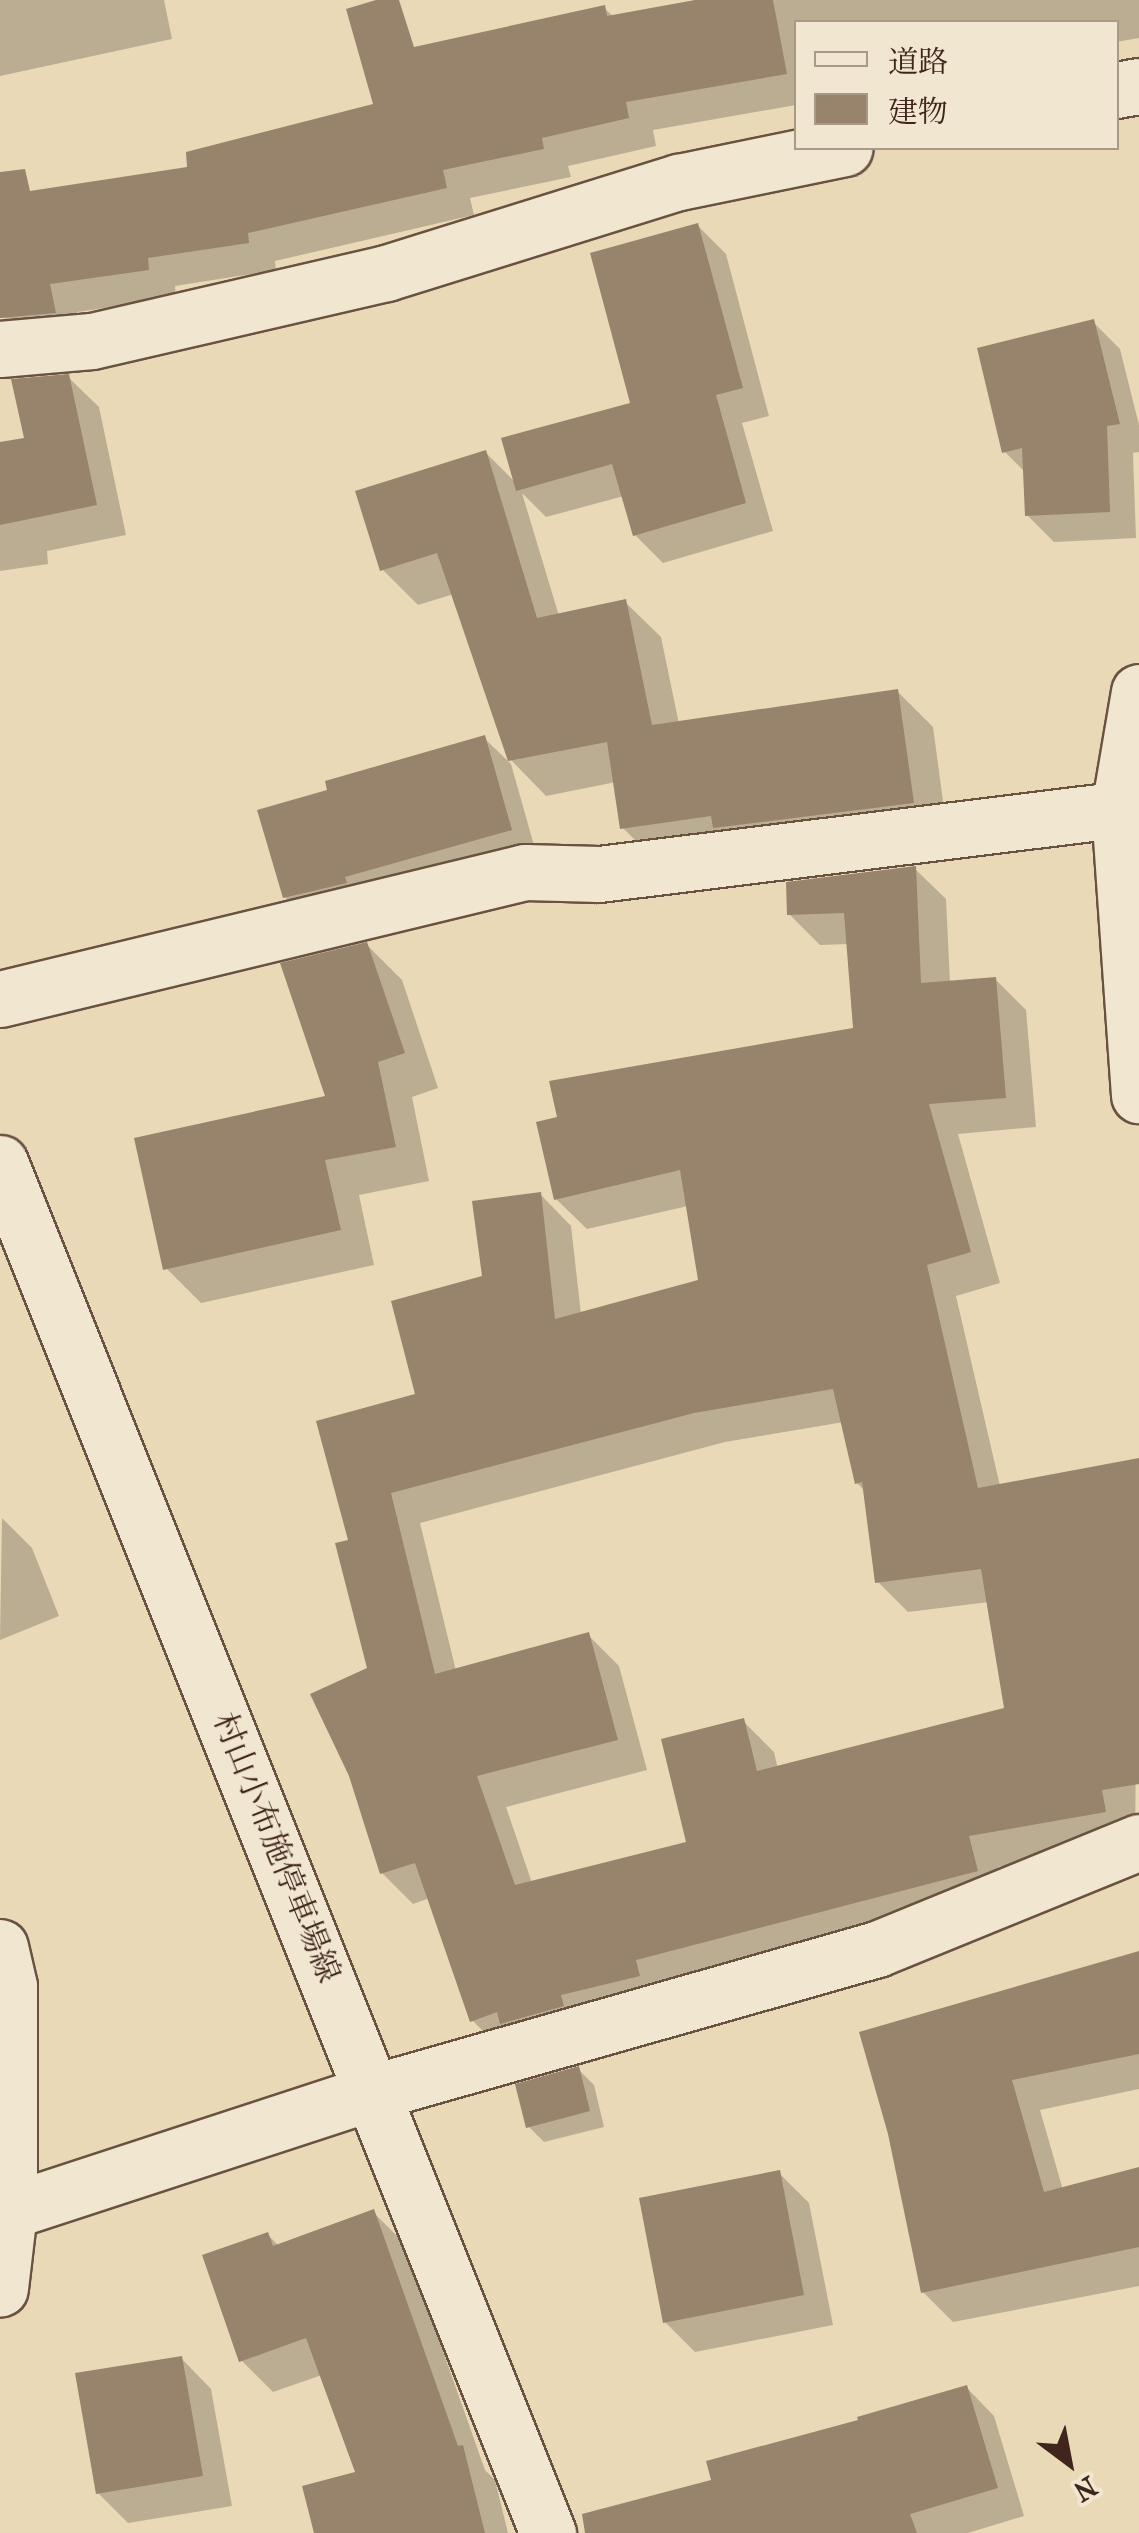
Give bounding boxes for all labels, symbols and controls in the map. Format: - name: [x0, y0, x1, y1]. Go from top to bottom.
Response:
- legend: [794, 20, 1119, 150]
- text: 道路: [888, 45, 948, 80]
- text: 建物: [888, 95, 948, 130]
- street label: 村山小布施停車場線: [204, 1707, 348, 1989]
- north arrow: [1019, 2413, 1119, 2513]
- text: N: [1067, 2469, 1103, 2508]

